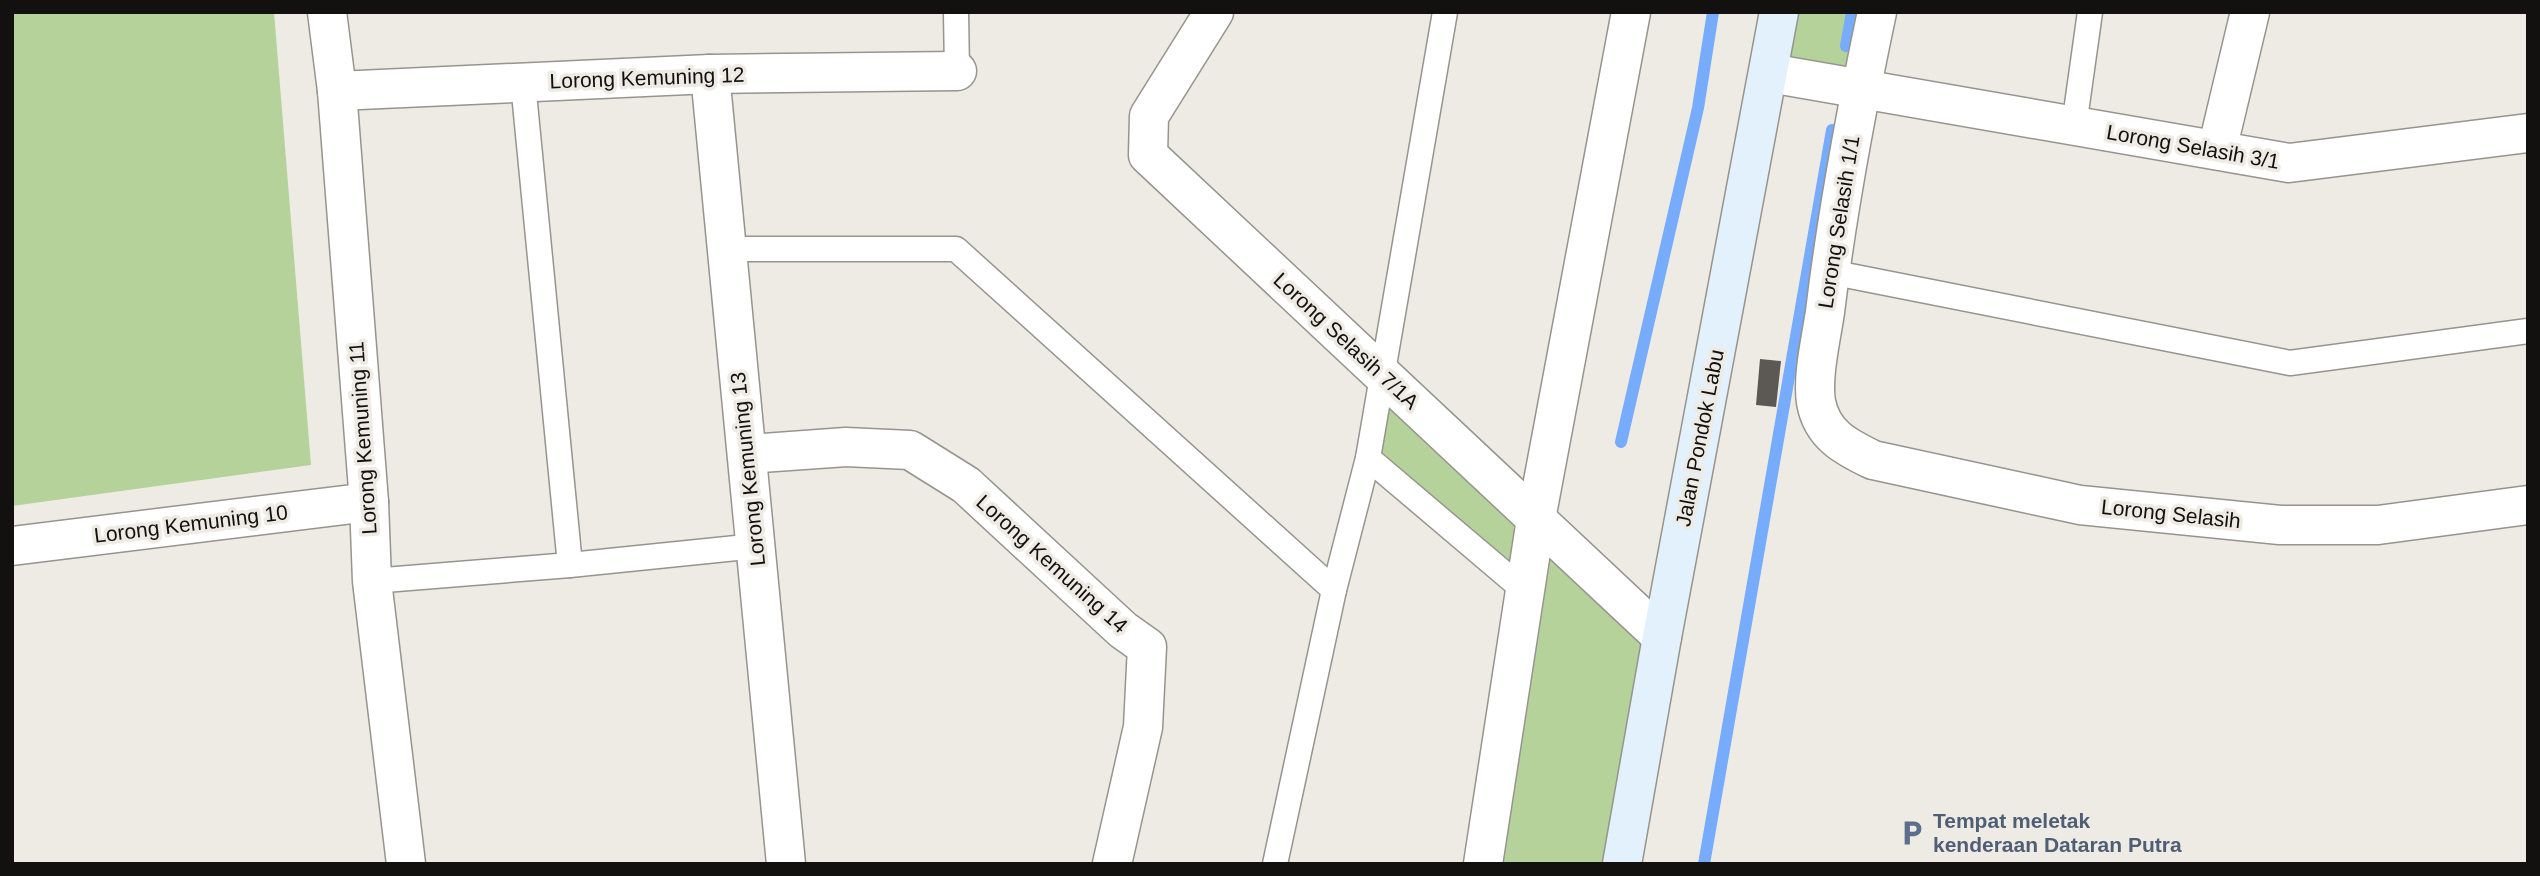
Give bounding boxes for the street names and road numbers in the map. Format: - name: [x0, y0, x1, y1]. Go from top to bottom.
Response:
- street label: Lorong Kemuning 12: [549, 63, 745, 92]
- street label: Lorong Selasih 3/1: [2105, 120, 2281, 173]
- street label: Lorong Selasih 1/1: [1813, 134, 1864, 310]
- street label: Lorong Selasih 7/1A: [1269, 268, 1423, 414]
- street label: Lorong Kemuning 11: [344, 341, 381, 535]
- street label: Jalan Pondok Labu: [1671, 347, 1728, 528]
- street label: Lorong Kemuning 13: [726, 371, 769, 567]
- street label: Lorong Kemuning 14: [972, 490, 1133, 638]
- street label: Lorong Selasih: [2100, 495, 2242, 532]
- street label: Lorong Kemuning 10: [93, 500, 289, 547]

